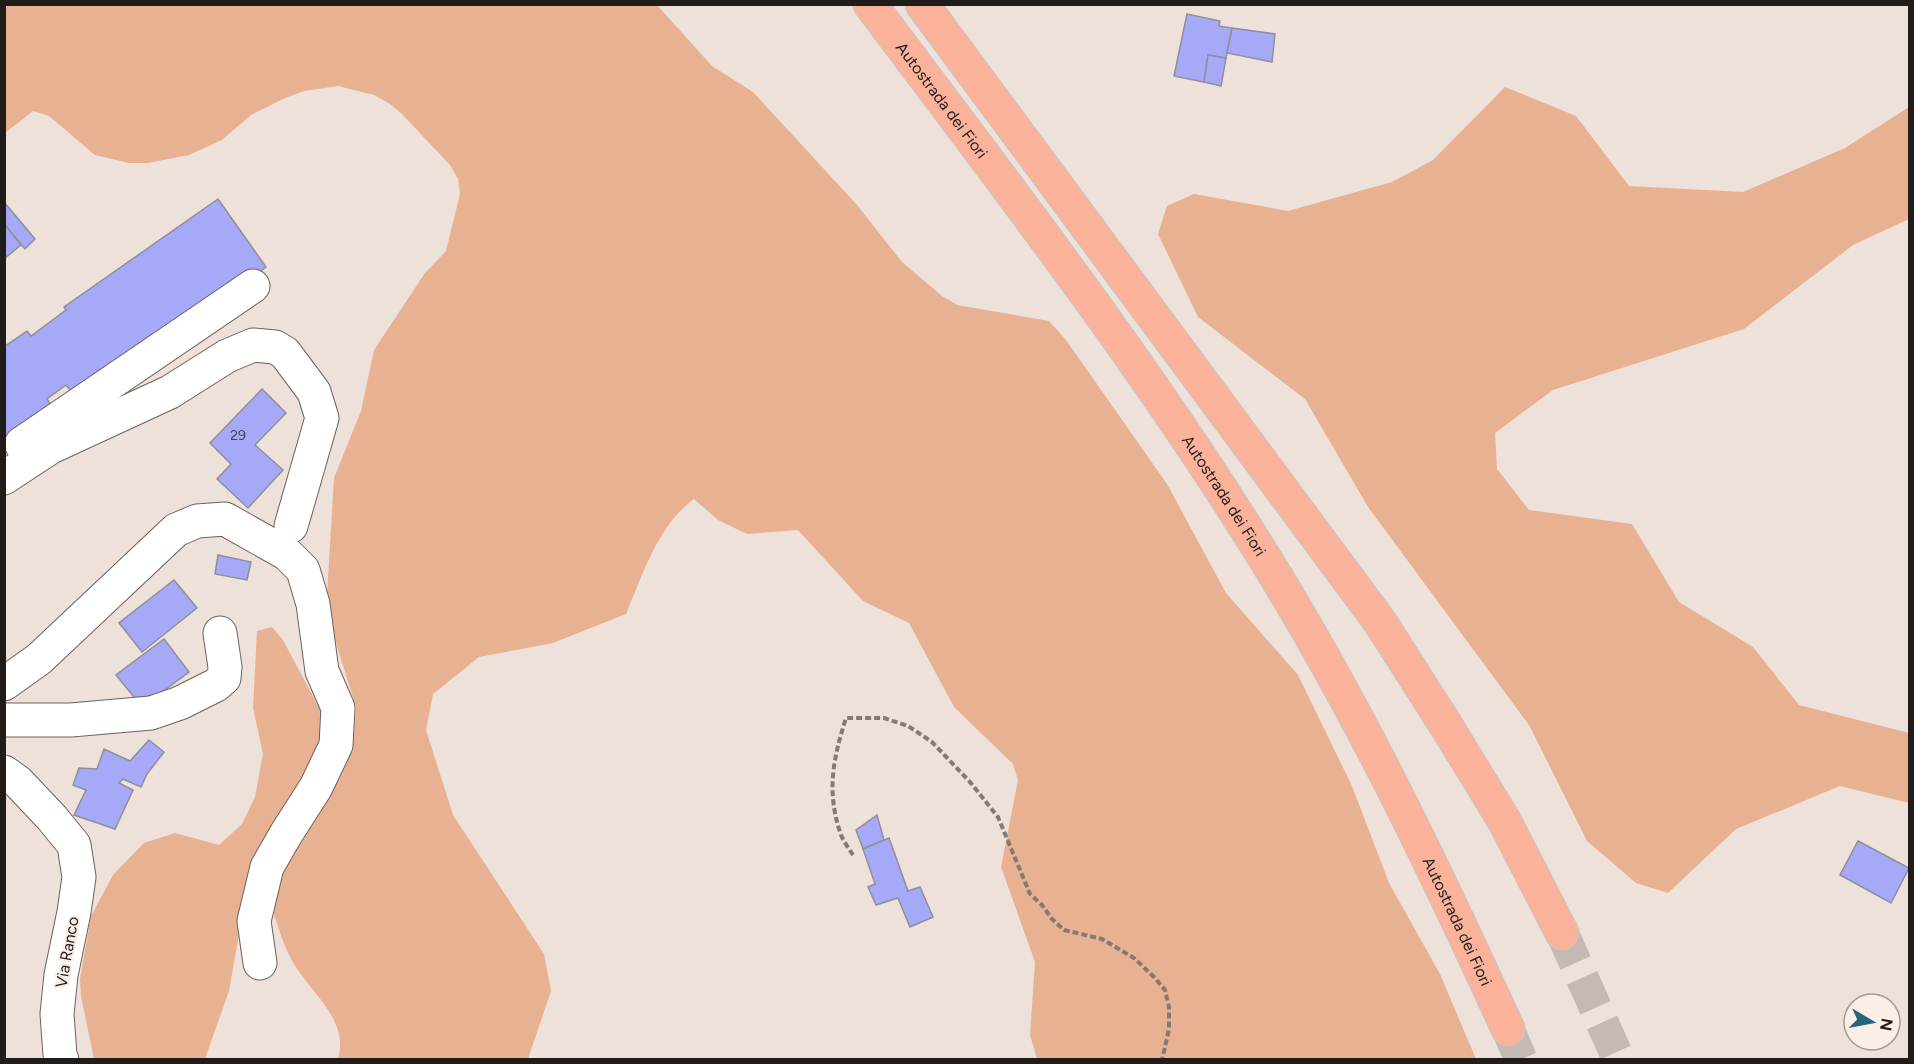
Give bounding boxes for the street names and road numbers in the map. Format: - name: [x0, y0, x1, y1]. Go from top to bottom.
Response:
- street label: Autostrada dei Fiori: [892, 38, 992, 162]
- street label: Autostrada dei Fiori: [1178, 431, 1270, 559]
- street label: Autostrada dei Fiori: [1419, 854, 1496, 989]
- street label: Via Ranco: [51, 915, 83, 989]

